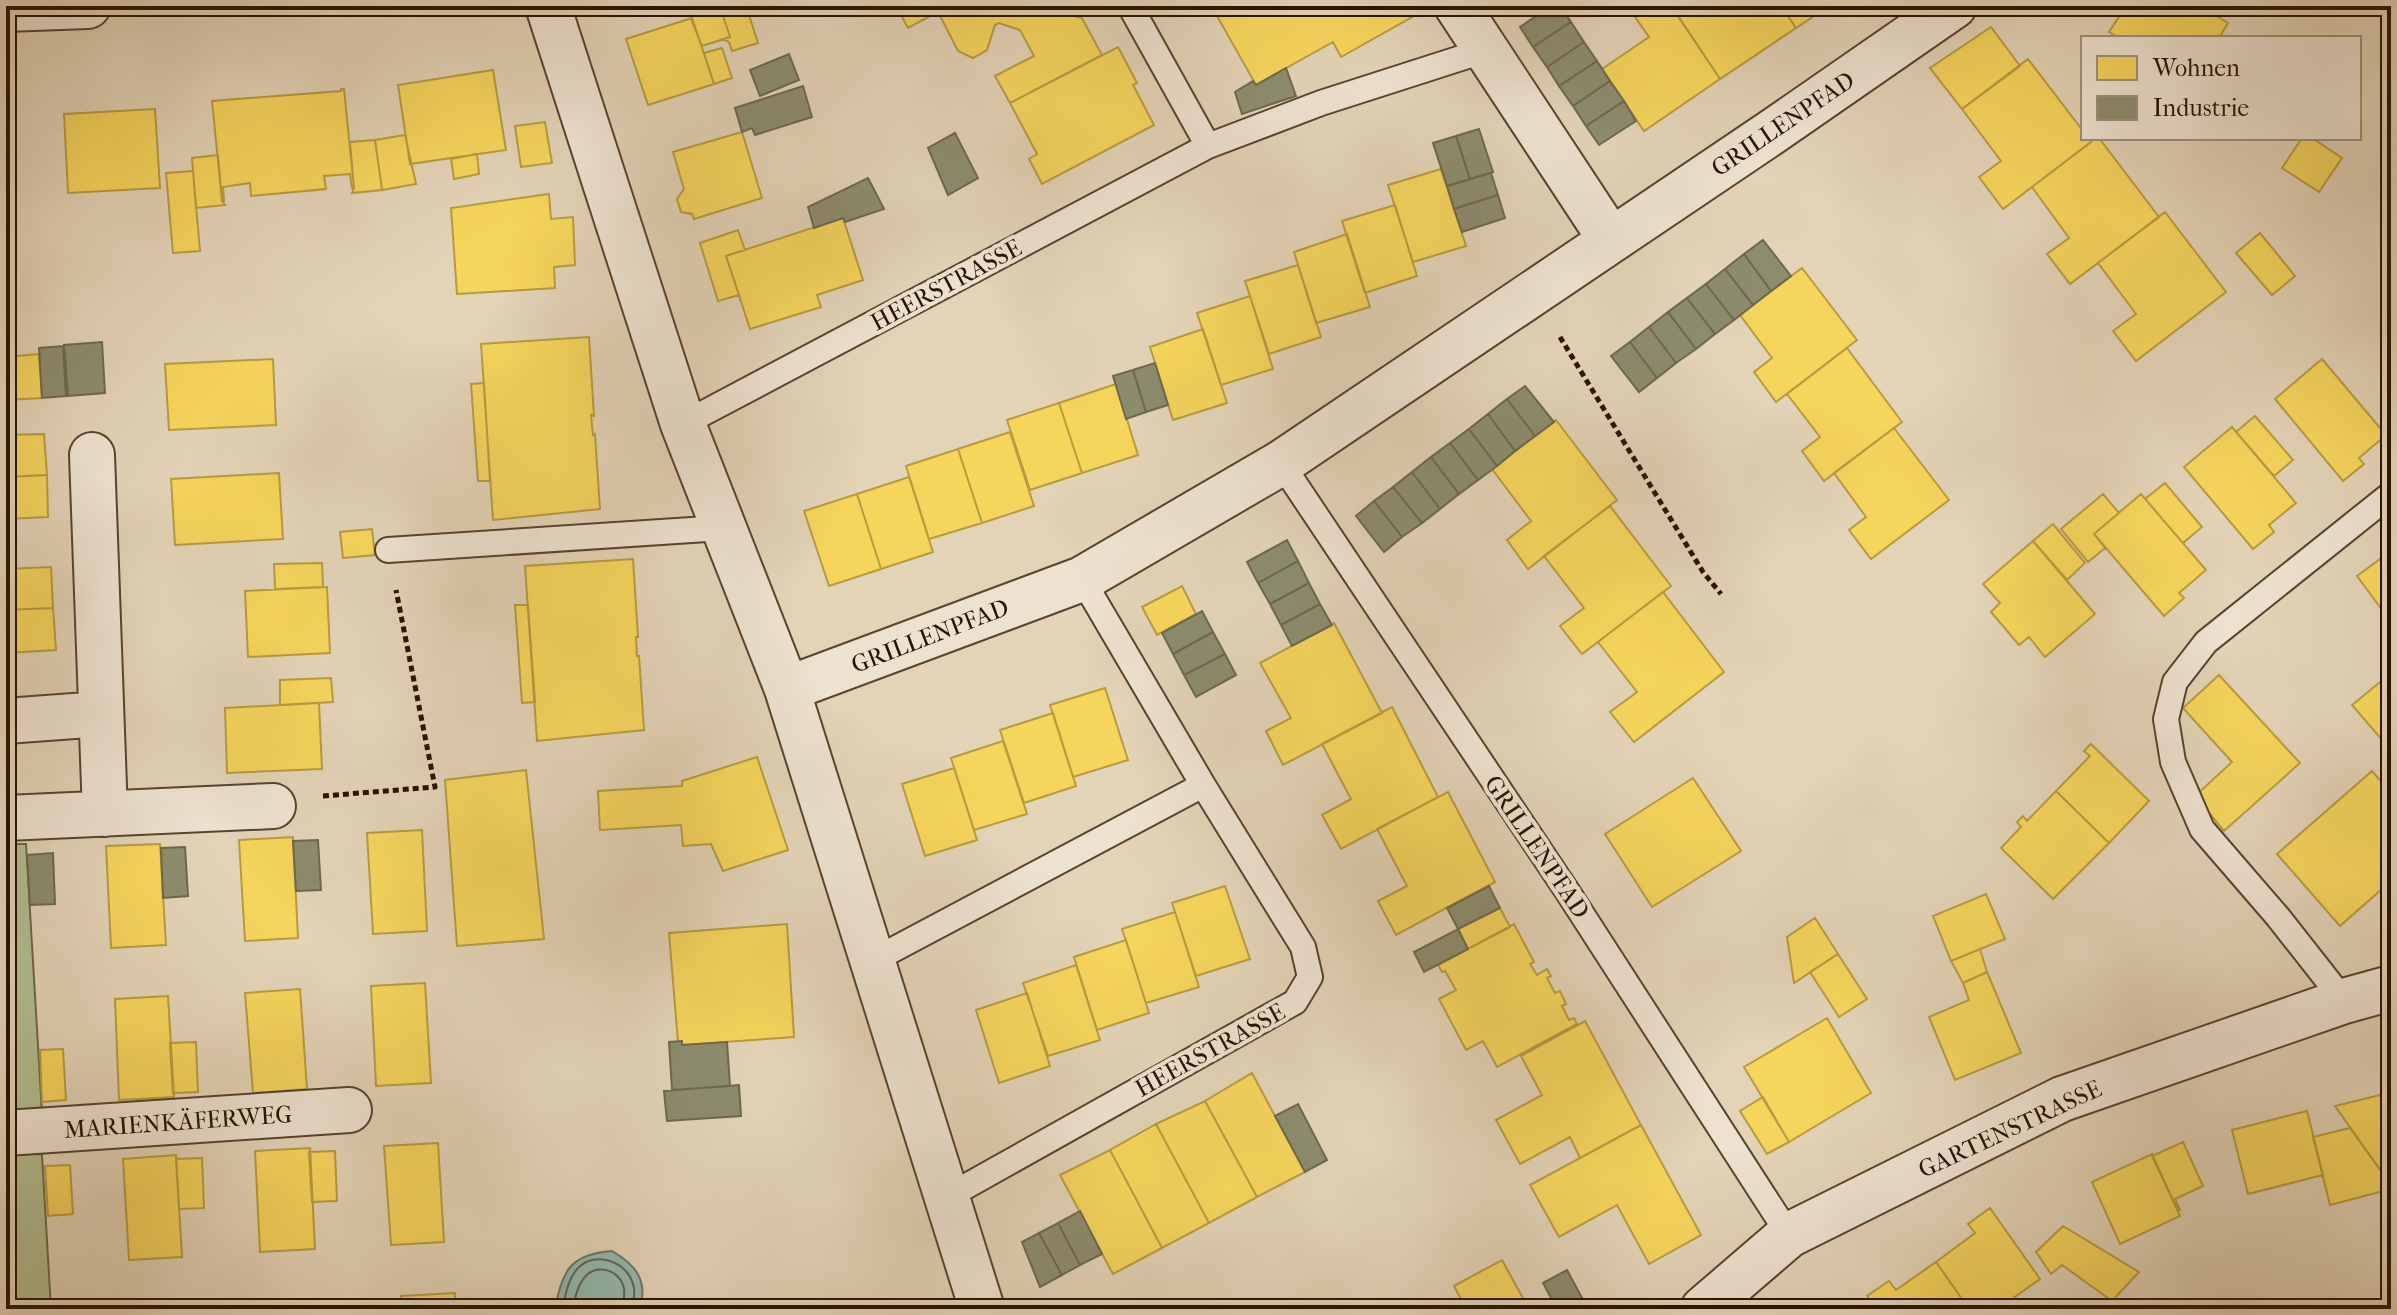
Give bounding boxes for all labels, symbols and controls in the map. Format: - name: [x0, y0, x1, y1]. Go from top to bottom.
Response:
- legend: [2081, 36, 2361, 140]
- text: Wohnen: [2152, 54, 2240, 82]
- street label: GRILLENPFAD: [1706, 66, 1860, 182]
- text: Industrie: [2153, 94, 2249, 122]
- street label: HEERSTRASSE: [866, 234, 1026, 336]
- street label: GRILLENPFAD: [847, 593, 1013, 679]
- street label: GRILLENPFAD: [1479, 770, 1595, 924]
- street label: HEERSTRASSE: [1130, 997, 1290, 1103]
- street label: GARTENSTRASSE: [1914, 1074, 2106, 1184]
- street label: MARIENKÄFERWEG: [63, 1099, 293, 1144]

